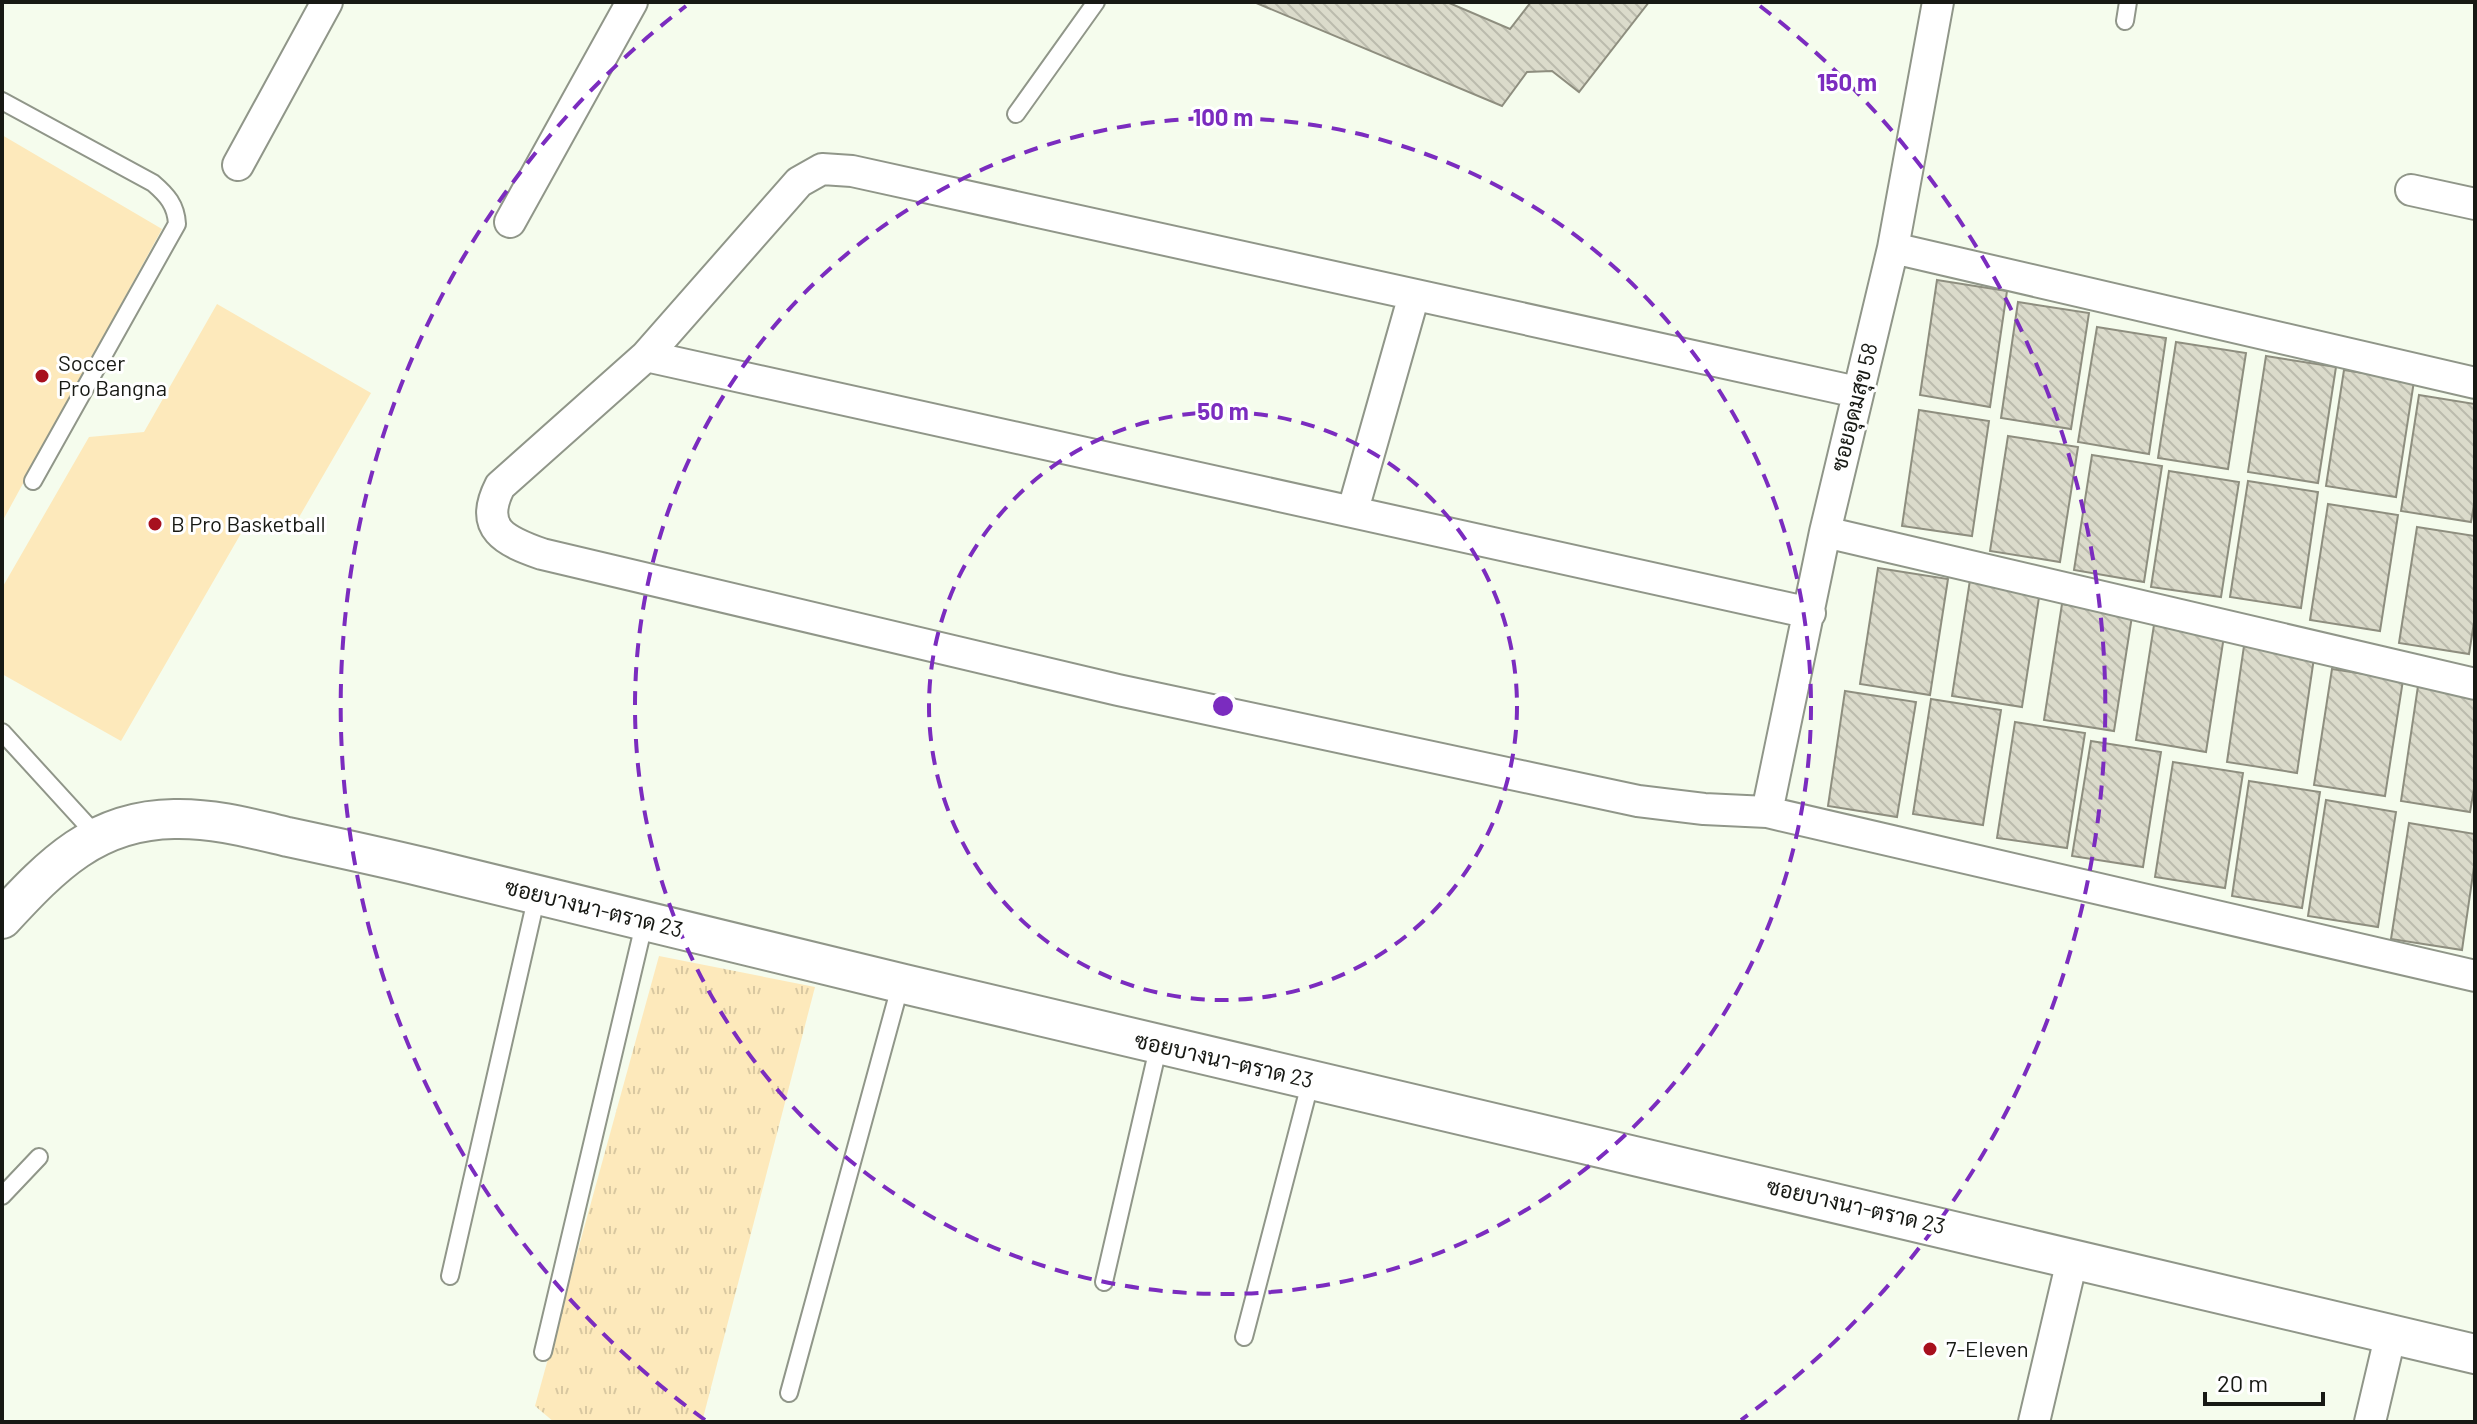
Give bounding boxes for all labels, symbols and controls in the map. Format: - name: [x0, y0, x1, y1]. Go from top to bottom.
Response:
- text: 150 m: [1817, 67, 1877, 96]
- text: 100 m: [1193, 102, 1253, 131]
- street label: ซอยอุดมสุข 58: [1825, 340, 1885, 475]
- place label: Soccer Pro Bangna: [58, 349, 167, 400]
- marker: Soccer Pro Bangna: [33, 367, 51, 385]
- text: 50 m: [1197, 396, 1249, 425]
- place label: B Pro Basketball: [171, 510, 326, 536]
- marker: B Pro Basketball: [146, 515, 164, 533]
- centre of rings: [1209, 692, 1237, 720]
- street label: ซอยบางนา-ตราด 23: [503, 872, 686, 942]
- street label: ซอยบางนา-ตราด 23: [1132, 1026, 1316, 1092]
- street label: ซอยบางนา-ตราด 23: [1764, 1172, 1948, 1238]
- place label: 7-Eleven: [1946, 1335, 2029, 1361]
- marker: 7-Eleven: [1921, 1340, 1939, 1358]
- scale bar: [2205, 1356, 2323, 1406]
- text: 20 m: [2217, 1368, 2268, 1397]

